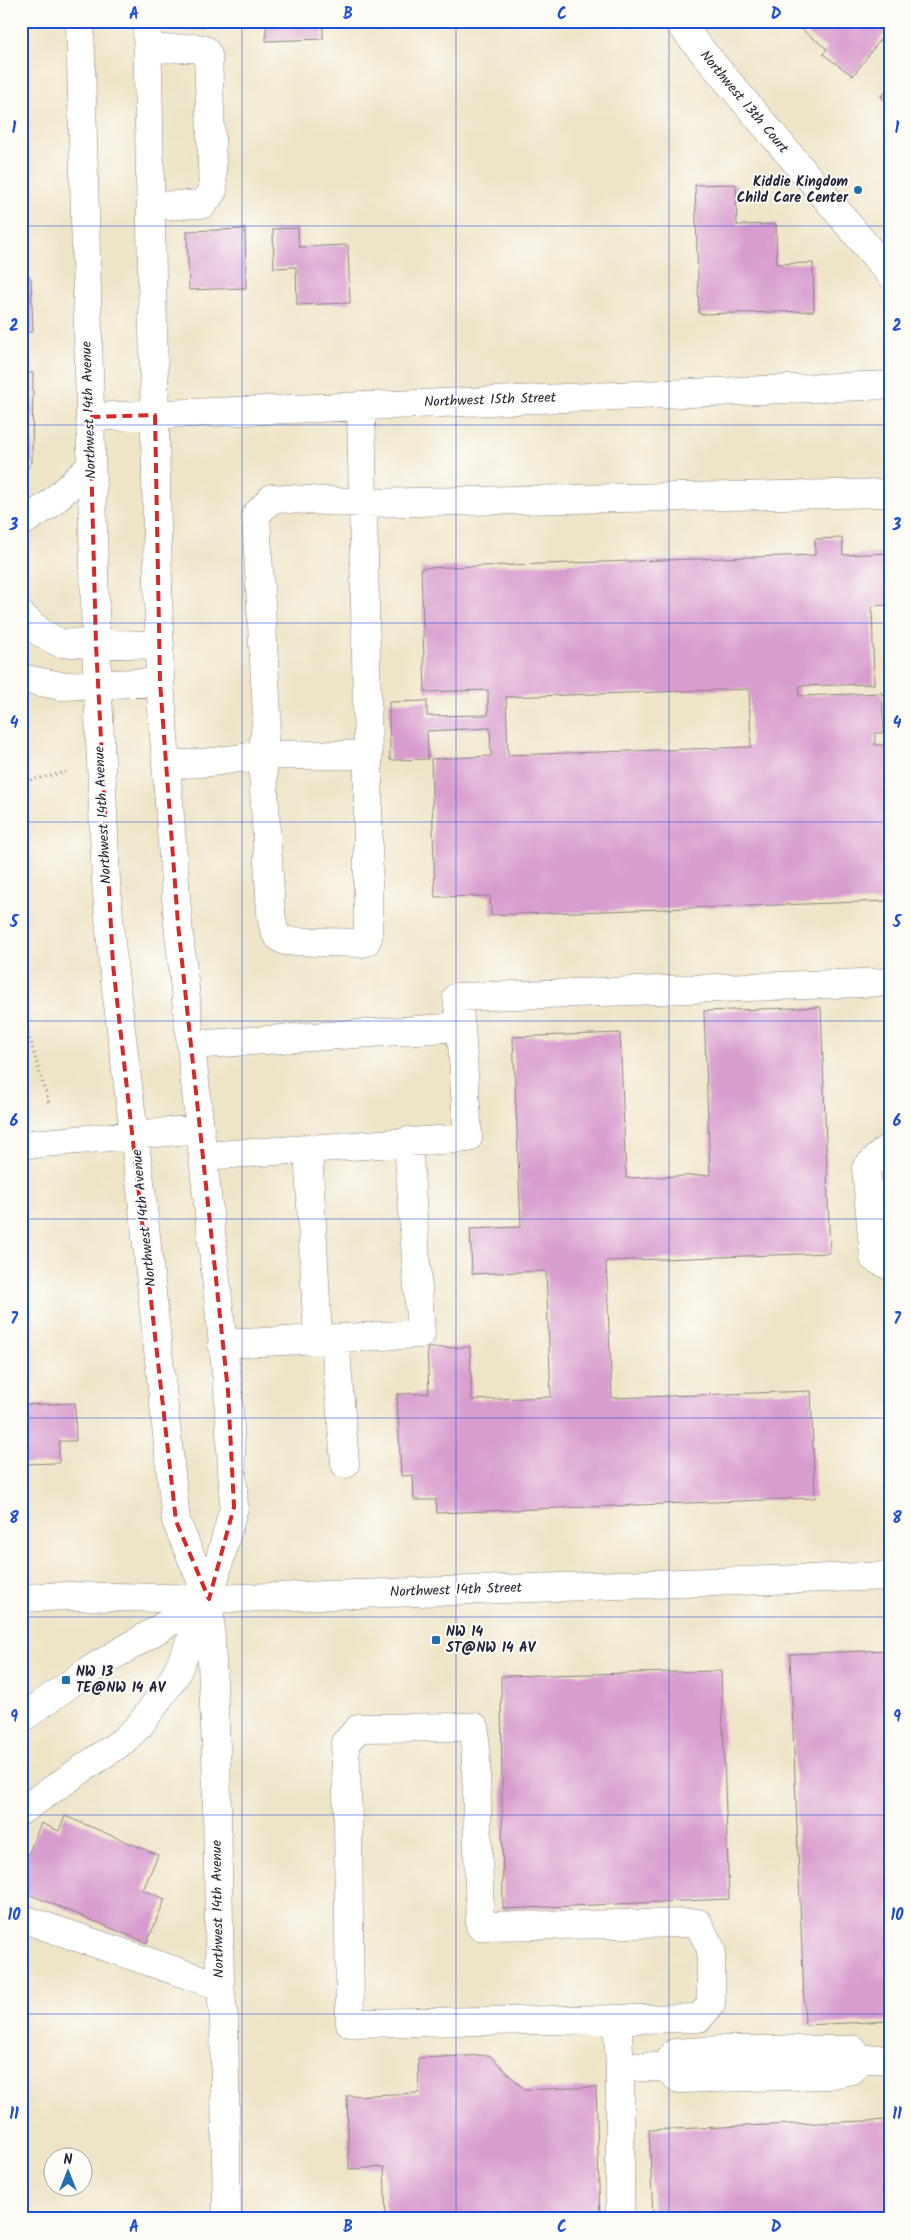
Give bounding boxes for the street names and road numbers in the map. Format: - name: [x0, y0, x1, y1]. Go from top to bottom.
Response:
- street label: Northwest 13th Court: [694, 46, 794, 159]
- street label: Northwest 14th Avenue: [76, 340, 102, 479]
- street label: Northwest 15th Street: [424, 387, 557, 413]
- street label: Northwest 14th Avenue: [88, 745, 118, 884]
- street label: Northwest 14th Avenue: [126, 1148, 162, 1288]
- street label: Northwest 14th Street: [390, 1577, 523, 1603]
- street label: Northwest 14th Avenue: [206, 1839, 230, 1978]

